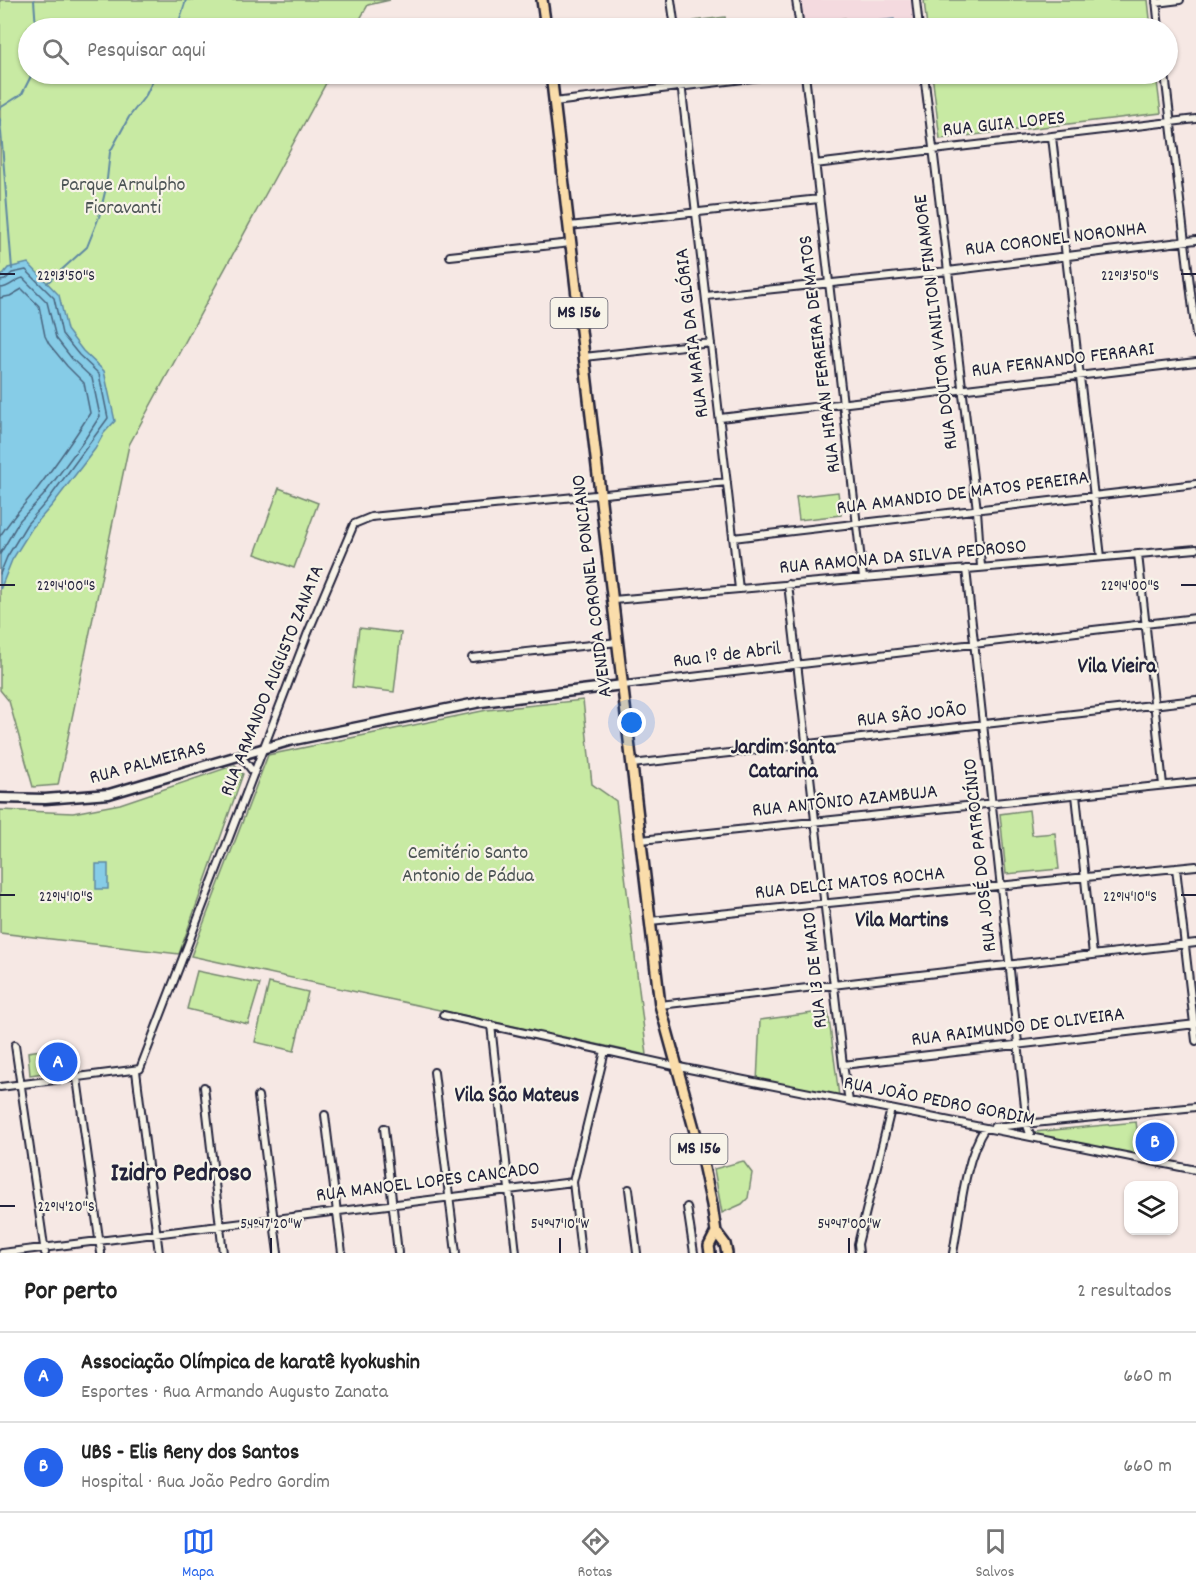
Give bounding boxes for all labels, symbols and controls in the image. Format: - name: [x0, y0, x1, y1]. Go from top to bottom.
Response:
- search box: [18, 18, 1178, 84]
- icon: search: [39, 35, 72, 68]
- text: Pesquisar aqui: [87, 36, 206, 67]
- street label: RUA GUIA LOPES: [941, 105, 1067, 145]
- park label: Parque Arnulpho Fioravanti: [60, 172, 186, 223]
- street label: RUA DOUTOR VANILTON FINAMORE: [907, 193, 967, 451]
- street label: RUA CORONEL NORONHA: [964, 215, 1148, 265]
- street label: RUA HIRAN FERREIRA DE MATOS: [793, 233, 849, 475]
- street label: RUA MARIA DA GLÓRIA: [669, 246, 717, 419]
- text: 22°13'50"S: [37, 266, 95, 288]
- text: 22°13'50"S: [1101, 266, 1159, 288]
- road number: MS 156: [550, 298, 608, 328]
- street label: RUA FERNANDO FERRARI: [970, 336, 1156, 386]
- street label: RUA AMANDIO DE MATOS PEREIRA: [835, 465, 1091, 523]
- street label: AVENIDA CORONEL PONCIANO: [565, 473, 621, 699]
- street label: RUA RAMONA DA SILVA PEDROSO: [778, 533, 1028, 583]
- street label: RUA ARMANDO AUGUSTO ZANATA: [214, 561, 332, 801]
- text: 22°14'00"S: [37, 576, 95, 598]
- text: 22°14'00"S: [1101, 576, 1159, 598]
- street label: Rua 1º de Abril: [672, 635, 783, 676]
- district label: Vila Vieira: [1078, 653, 1157, 683]
- street label: RUA SÃO JOÃO: [855, 696, 969, 736]
- your location: [617, 708, 646, 737]
- district label: Jardim Santa Catarina: [731, 734, 836, 788]
- street label: RUA PALMEIRAS: [87, 735, 209, 793]
- street label: RUA JOSÉ DO PATROCÍNIO: [957, 757, 1005, 953]
- street label: RUA ANTÔNIO AZAMBUJA: [751, 778, 939, 826]
- park label: Cemitério Santo Antonio de Pádua: [402, 840, 535, 891]
- street label: RUA DELCI MATOS ROCHA: [754, 860, 946, 908]
- text: 22°14'10"S: [39, 887, 93, 909]
- text: 22°14'10"S: [1103, 887, 1157, 909]
- district label: Vila Martins: [855, 907, 949, 937]
- street label: RUA 13 DE MAIO: [796, 910, 836, 1030]
- street label: RUA RAIMUNDO DE OLIVEIRA: [910, 1001, 1126, 1055]
- pin: A: [38, 1040, 78, 1084]
- street label: RUA JOÃO PEDRO GORDIM: [841, 1070, 1037, 1134]
- district label: Vila São Mateus: [455, 1082, 579, 1112]
- pin: B: [1136, 1120, 1174, 1164]
- road number: MS 156: [670, 1134, 728, 1164]
- street label: RUA MANOEL LOPES CANCADO: [315, 1155, 541, 1211]
- district label: Izidro Pedroso: [110, 1156, 252, 1193]
- map controls: [1124, 1181, 1178, 1235]
- button: layers: [1124, 1181, 1178, 1235]
- text: 22°14'20"S: [37, 1197, 95, 1219]
- text: 54°47'20"W: [240, 1214, 302, 1236]
- text: 54°47'10"W: [531, 1214, 590, 1236]
- text: 54°47'00"W: [817, 1214, 881, 1236]
- text: Por perto: [24, 1274, 117, 1311]
- text: 2 resultados: [1077, 1278, 1172, 1306]
- text: Associação Olímpica de karatê kyokushin: [81, 1348, 420, 1379]
- text: A: [38, 1363, 49, 1391]
- text: 660 m: [1123, 1363, 1172, 1391]
- text: Esportes · Rua Armando Augusto Zanata: [81, 1379, 388, 1407]
- text: UBS - Elis Reny dos Santos: [81, 1438, 299, 1469]
- text: B: [39, 1453, 48, 1481]
- text: 660 m: [1123, 1453, 1172, 1481]
- text: Hospital · Rua João Pedro Gordim: [81, 1469, 330, 1497]
- tab: Mapa: [182, 1525, 215, 1584]
- tab: Rotas: [578, 1525, 613, 1584]
- tab: Salvos: [976, 1525, 1014, 1584]

